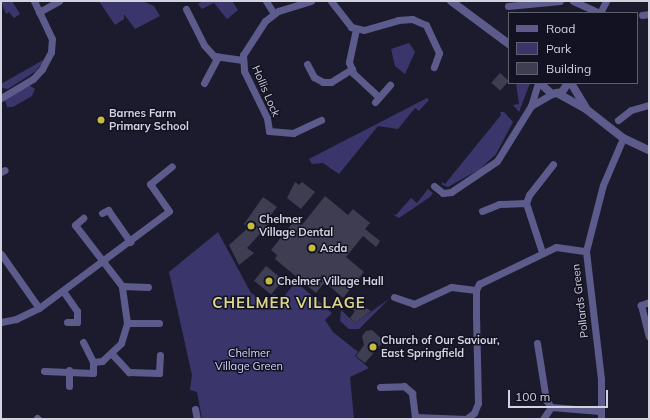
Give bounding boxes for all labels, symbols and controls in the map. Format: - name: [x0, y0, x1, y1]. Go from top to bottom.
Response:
- legend: [508, 12, 638, 84]
- text: Road: [546, 21, 575, 36]
- text: Park: [546, 41, 571, 56]
- text: Building: [546, 61, 591, 76]
- street label: Hollis Lock: [249, 63, 283, 119]
- place label: Barnes Farm Primary School: [109, 107, 189, 133]
- marker: Barnes Farm Primary School: [96, 115, 106, 125]
- place label: Chelmer Village Dental: [259, 213, 333, 239]
- marker: Chelmer Village Dental: [246, 221, 256, 231]
- place label: Asda: [320, 241, 347, 255]
- marker: Asda: [307, 243, 317, 253]
- street label: Pollards Green: [569, 263, 591, 339]
- place label: Chelmer Village Hall: [277, 274, 384, 288]
- marker: Chelmer Village Hall: [264, 276, 274, 286]
- district label: CHELMER VILLAGE: [212, 294, 366, 312]
- place label: Church of Our Saviour, East Springfield: [381, 334, 500, 360]
- marker: Church of Our Saviour, East Springfield: [368, 342, 378, 352]
- park label: Chelmer Village Green: [215, 347, 283, 373]
- scale bar: [510, 382, 610, 408]
- text: 100 m: [515, 389, 550, 404]

